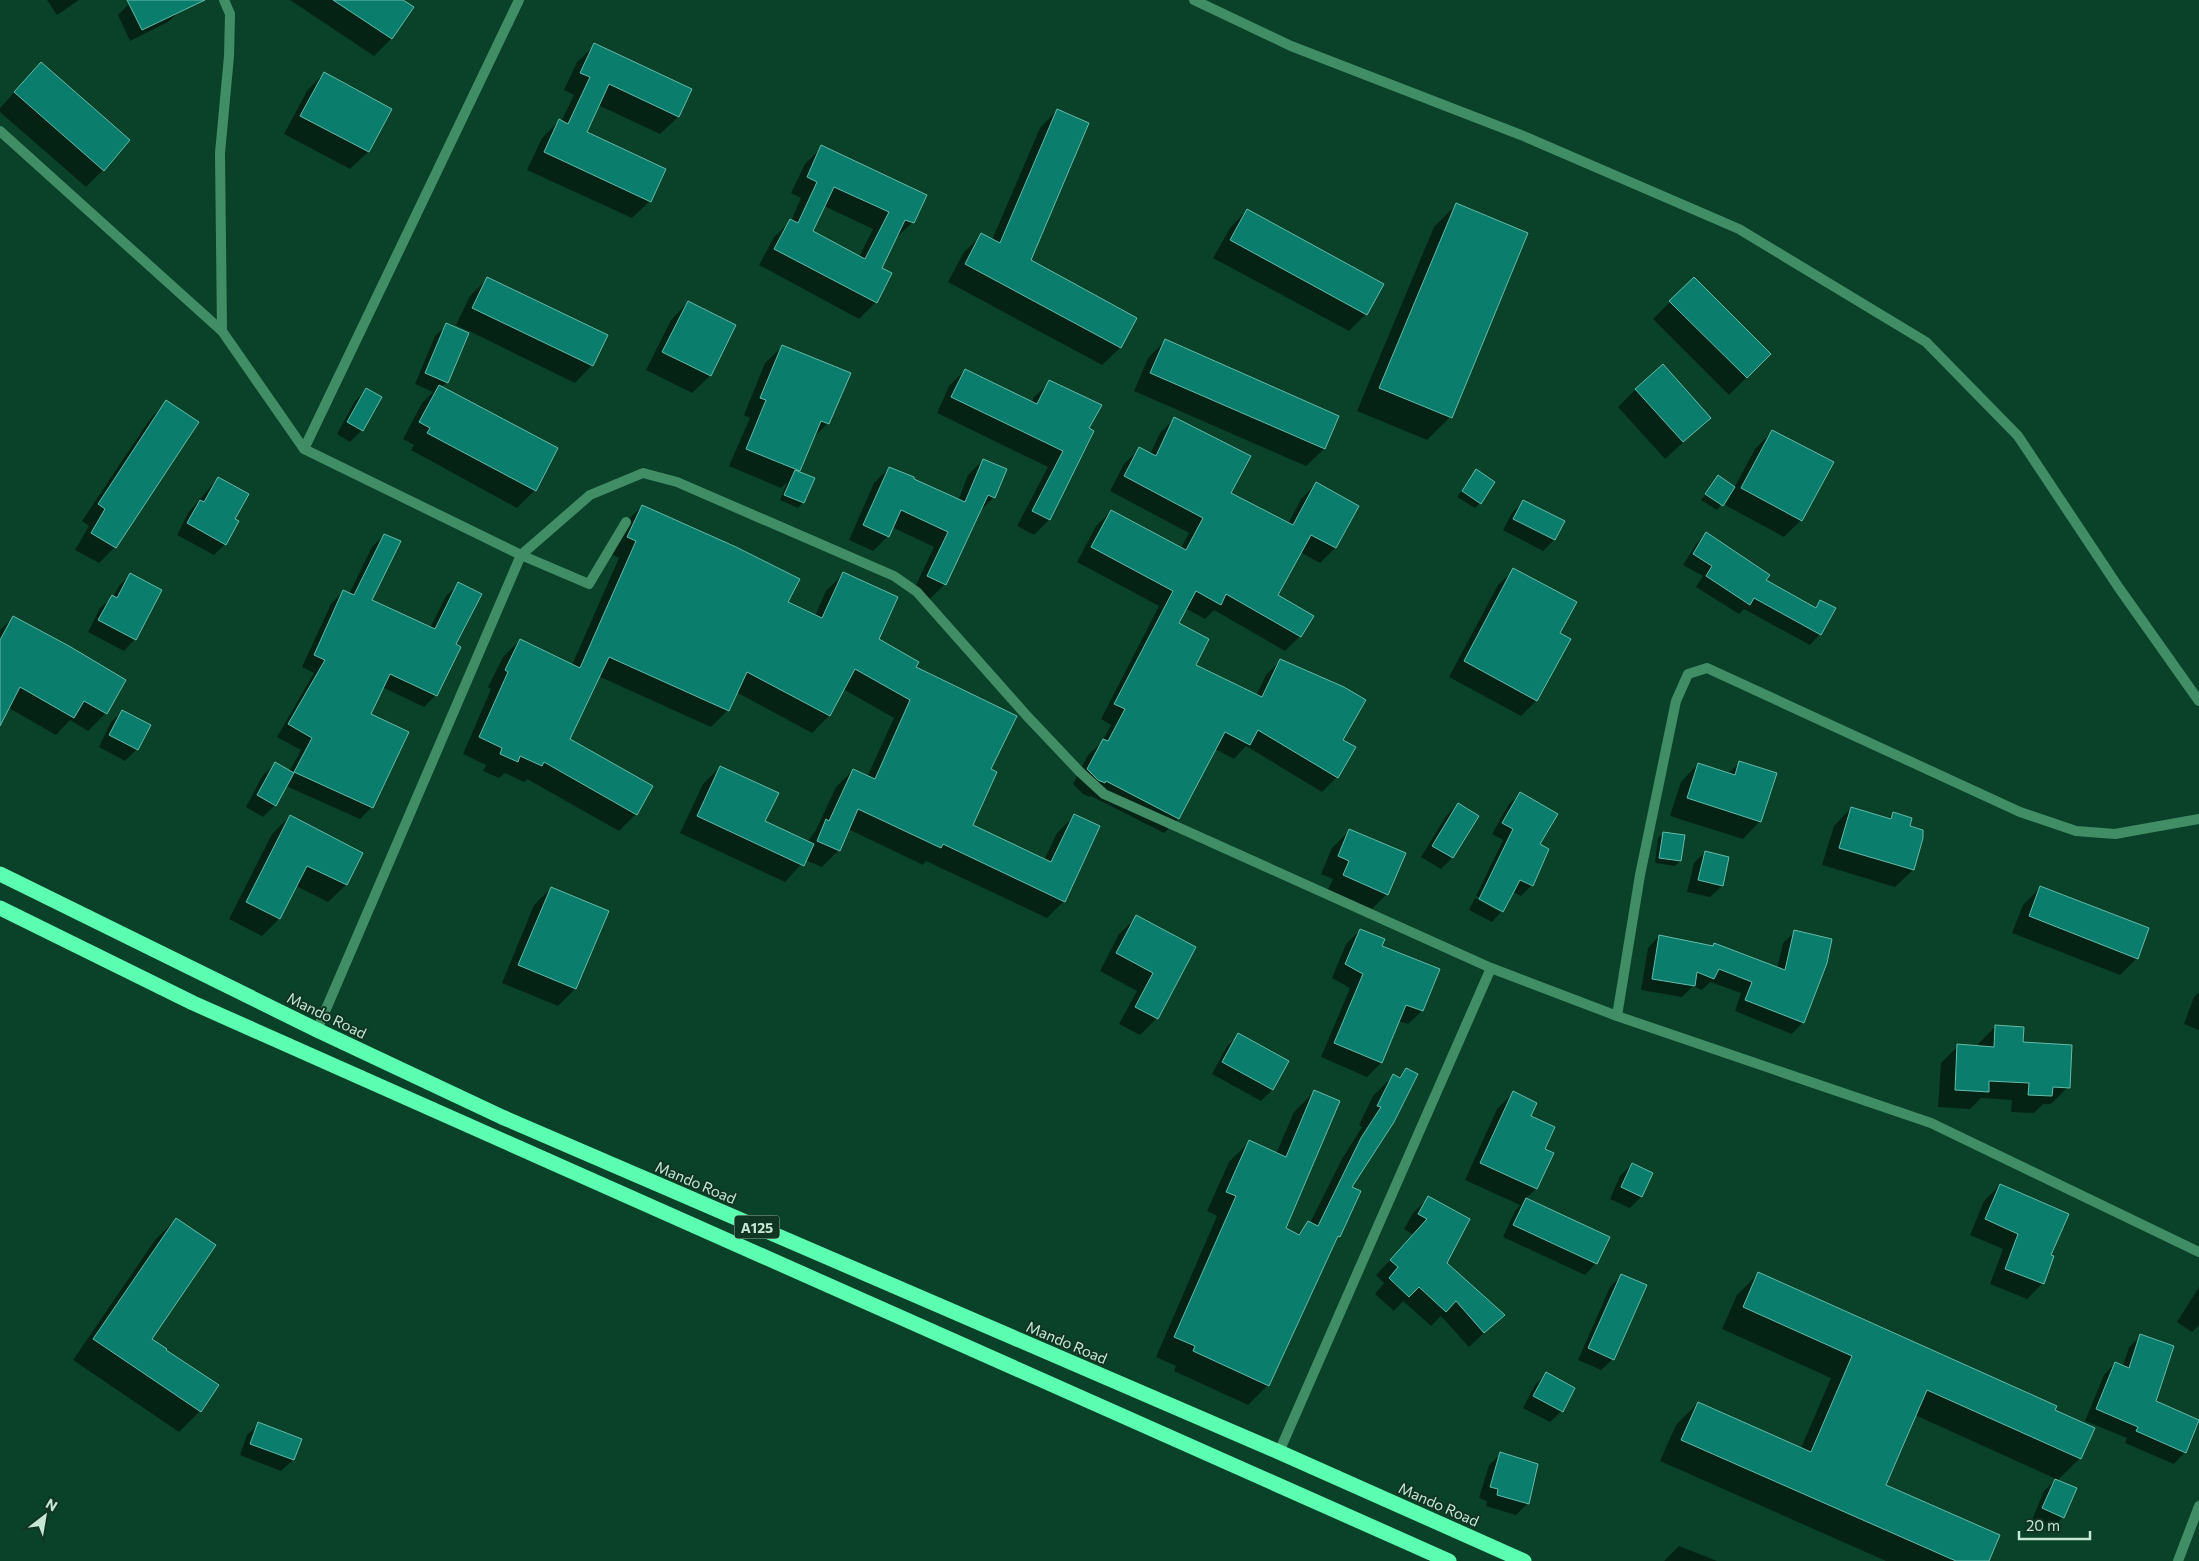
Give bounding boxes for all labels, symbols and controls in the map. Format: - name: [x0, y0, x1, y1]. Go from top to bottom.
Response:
- street label: Mando Road: [284, 988, 370, 1042]
- street label: Mando Road: [653, 1157, 739, 1207]
- road number: A125: [734, 1216, 780, 1238]
- street label: Mando Road: [1024, 1317, 1110, 1367]
- street label: Mando Road: [1396, 1478, 1482, 1530]
- north arrow: [20, 1491, 70, 1541]
- text: N: [43, 1494, 61, 1514]
- scale bar: [2019, 1508, 2090, 1540]
- text: 20 m: [2026, 1516, 2060, 1534]

